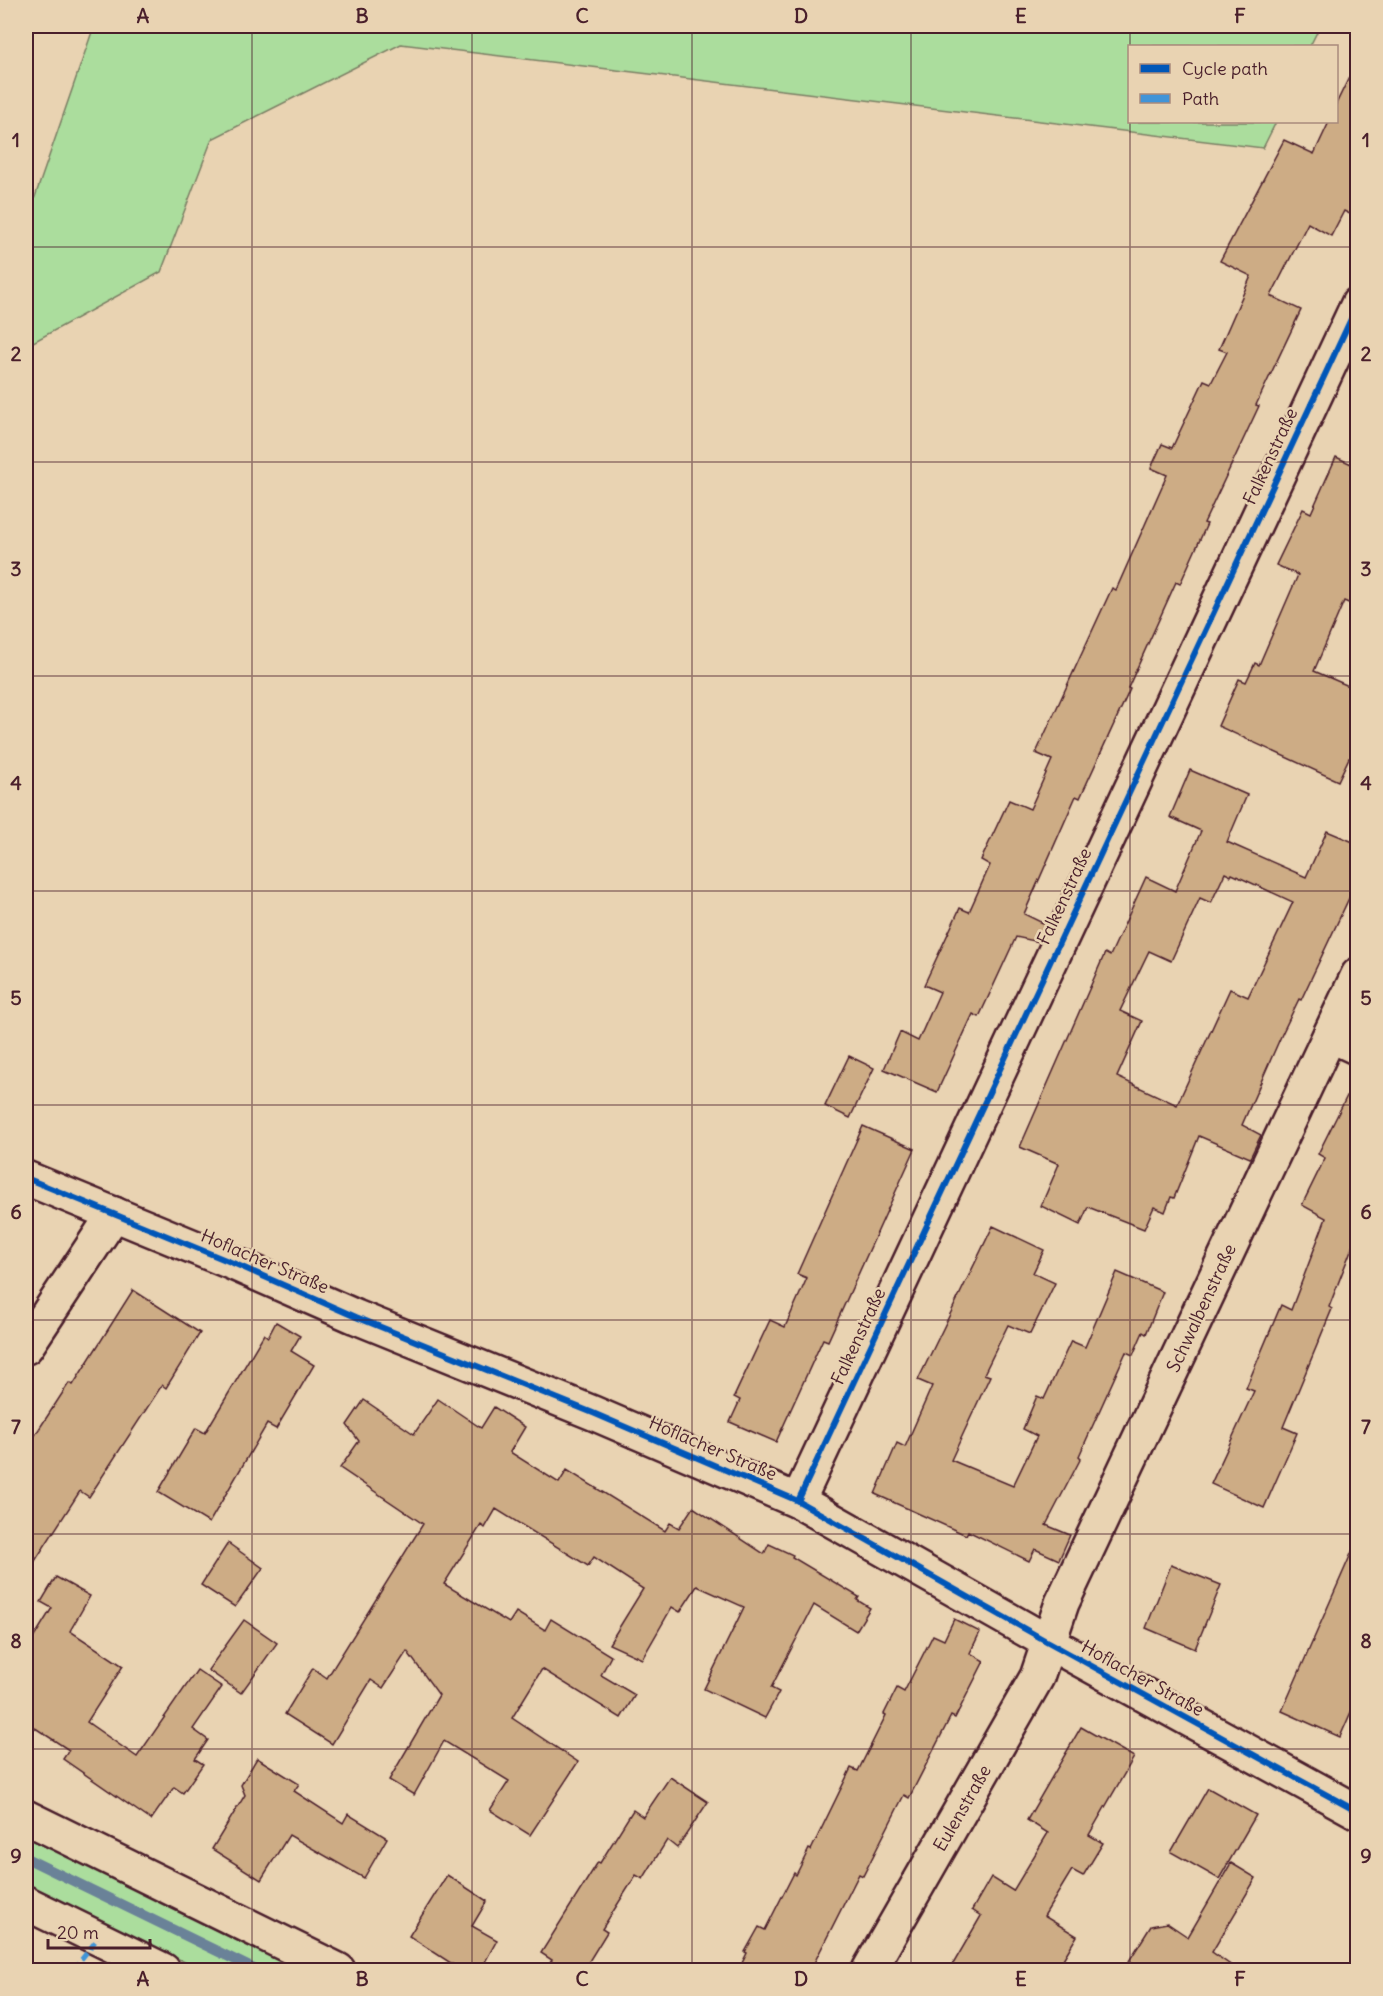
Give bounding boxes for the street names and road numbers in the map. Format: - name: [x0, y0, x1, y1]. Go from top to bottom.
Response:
- street label: Falkenstraße: [1238, 404, 1302, 508]
- street label: Falkenstraße: [1032, 844, 1096, 948]
- street label: Hoflacher Straße: [198, 1224, 332, 1298]
- street label: Schwalbenstraße: [1161, 1240, 1241, 1376]
- street label: Falkenstraße: [826, 1284, 890, 1388]
- street label: Hoflacher Straße: [646, 1411, 780, 1485]
- street label: Hoflacher Straße: [1078, 1635, 1208, 1721]
- street label: Eulenstraße: [928, 1761, 996, 1855]

